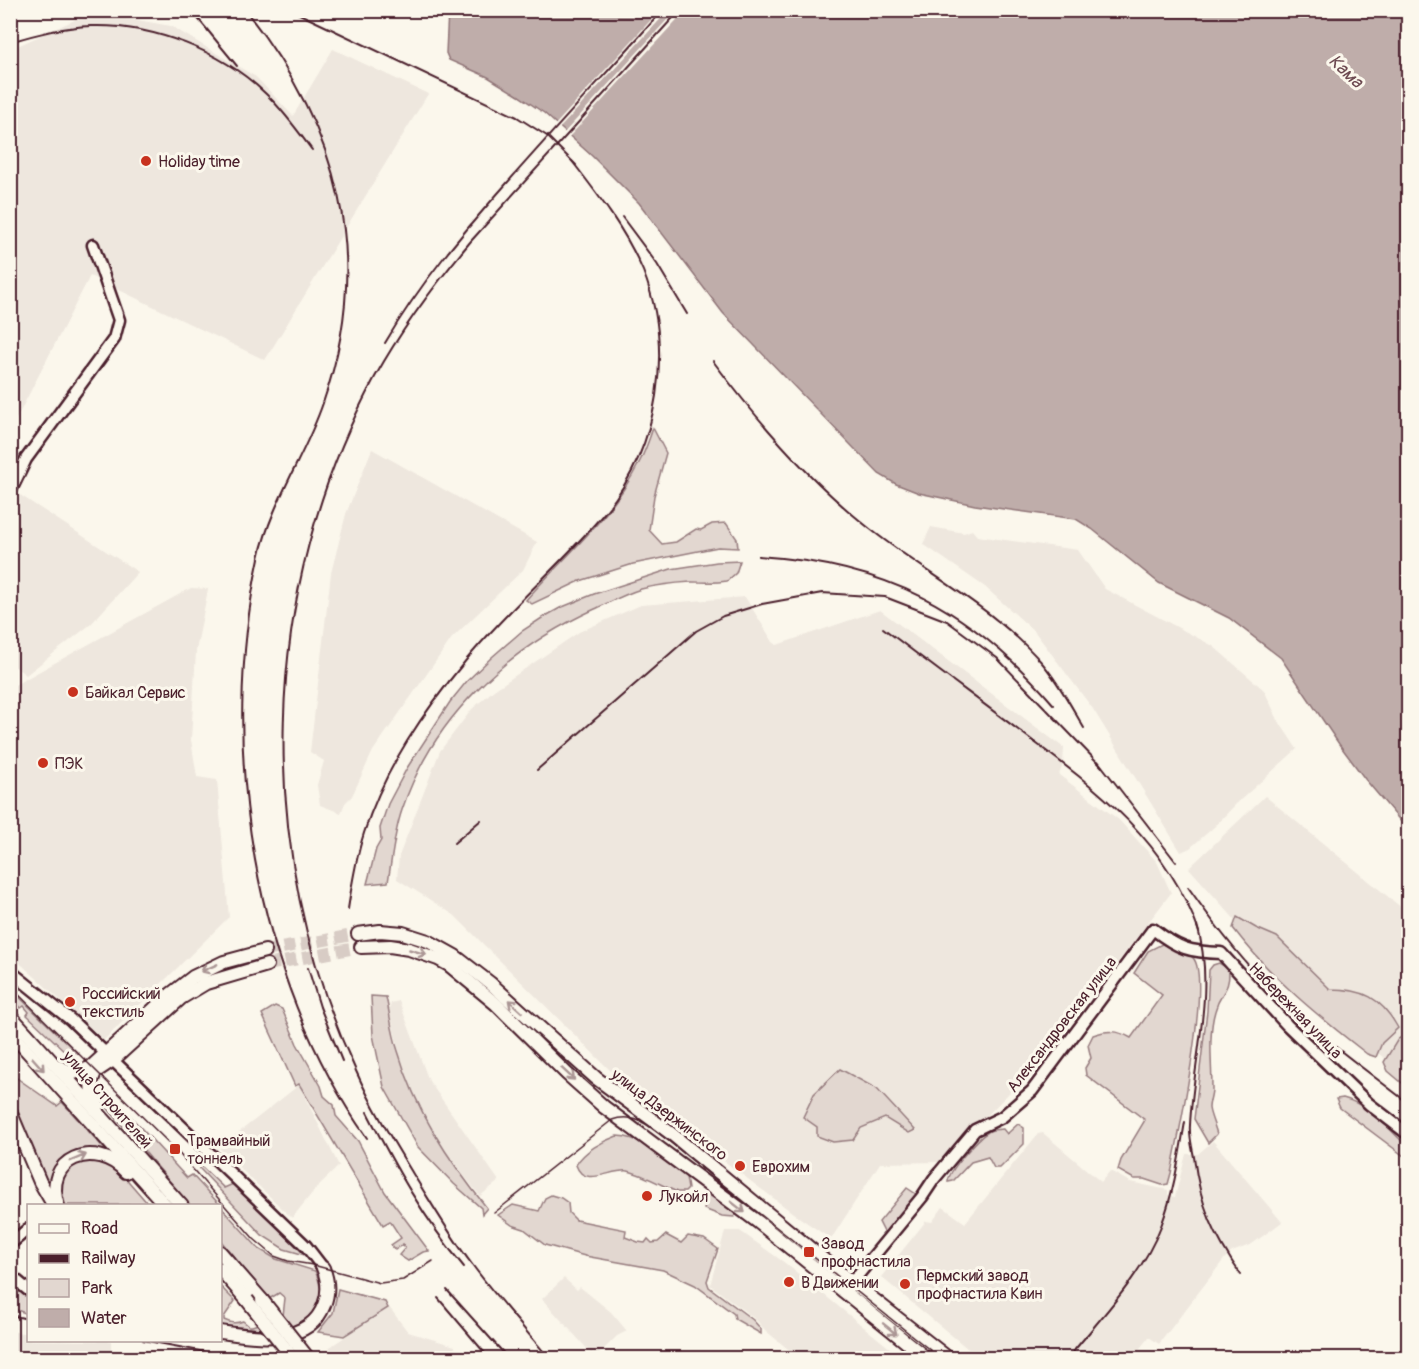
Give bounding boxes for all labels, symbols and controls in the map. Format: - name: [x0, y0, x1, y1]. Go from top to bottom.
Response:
- water label: Кама: [1324, 50, 1369, 94]
- place label: Holiday time: [158, 152, 240, 172]
- marker: Holiday time: [139, 154, 153, 168]
- place label: Байкал Сервис: [85, 683, 186, 703]
- marker: Байкал Сервис: [66, 685, 80, 699]
- place label: ПЭК: [55, 754, 83, 774]
- marker: ПЭК: [36, 756, 50, 770]
- one-way arrow: [408, 947, 427, 958]
- street label: Александровская улица: [1003, 953, 1121, 1096]
- street label: Набережная улица: [1244, 958, 1346, 1063]
- one-way arrow: [200, 964, 218, 975]
- place label: Российский текстиль: [82, 984, 161, 1022]
- marker: Российский текстиль: [63, 995, 77, 1009]
- one-way arrow: [508, 999, 523, 1013]
- street label: улица Строителей: [58, 1046, 156, 1153]
- one-way arrow: [31, 1056, 45, 1071]
- street label: улица Дзержинского: [607, 1064, 732, 1165]
- one-way arrow: [560, 1067, 575, 1081]
- place label: Трамвайный тоннель: [187, 1131, 270, 1169]
- marker: Трамвайный тоннель: [168, 1142, 182, 1156]
- one-way arrow: [68, 1152, 86, 1163]
- place label: Еврохим: [752, 1157, 810, 1177]
- marker: Еврохим: [733, 1159, 747, 1173]
- place label: Лукойл: [658, 1187, 708, 1207]
- marker: Лукойл: [640, 1189, 654, 1203]
- one-way arrow: [730, 1200, 746, 1213]
- legend: [27, 1204, 222, 1342]
- text: Road: [81, 1217, 118, 1240]
- place label: Завод профнастила: [821, 1234, 911, 1272]
- marker: Завод профнастила: [802, 1245, 816, 1259]
- text: Railway: [81, 1247, 136, 1270]
- place label: Пермский завод профнастила Квин: [917, 1266, 1042, 1304]
- place label: В Движении: [801, 1273, 878, 1293]
- marker: В Движении: [782, 1275, 796, 1289]
- text: Park: [81, 1277, 113, 1300]
- marker: Пермский завод профнастила Квин: [898, 1277, 912, 1291]
- text: Water: [81, 1307, 127, 1330]
- one-way arrow: [881, 1323, 897, 1336]

